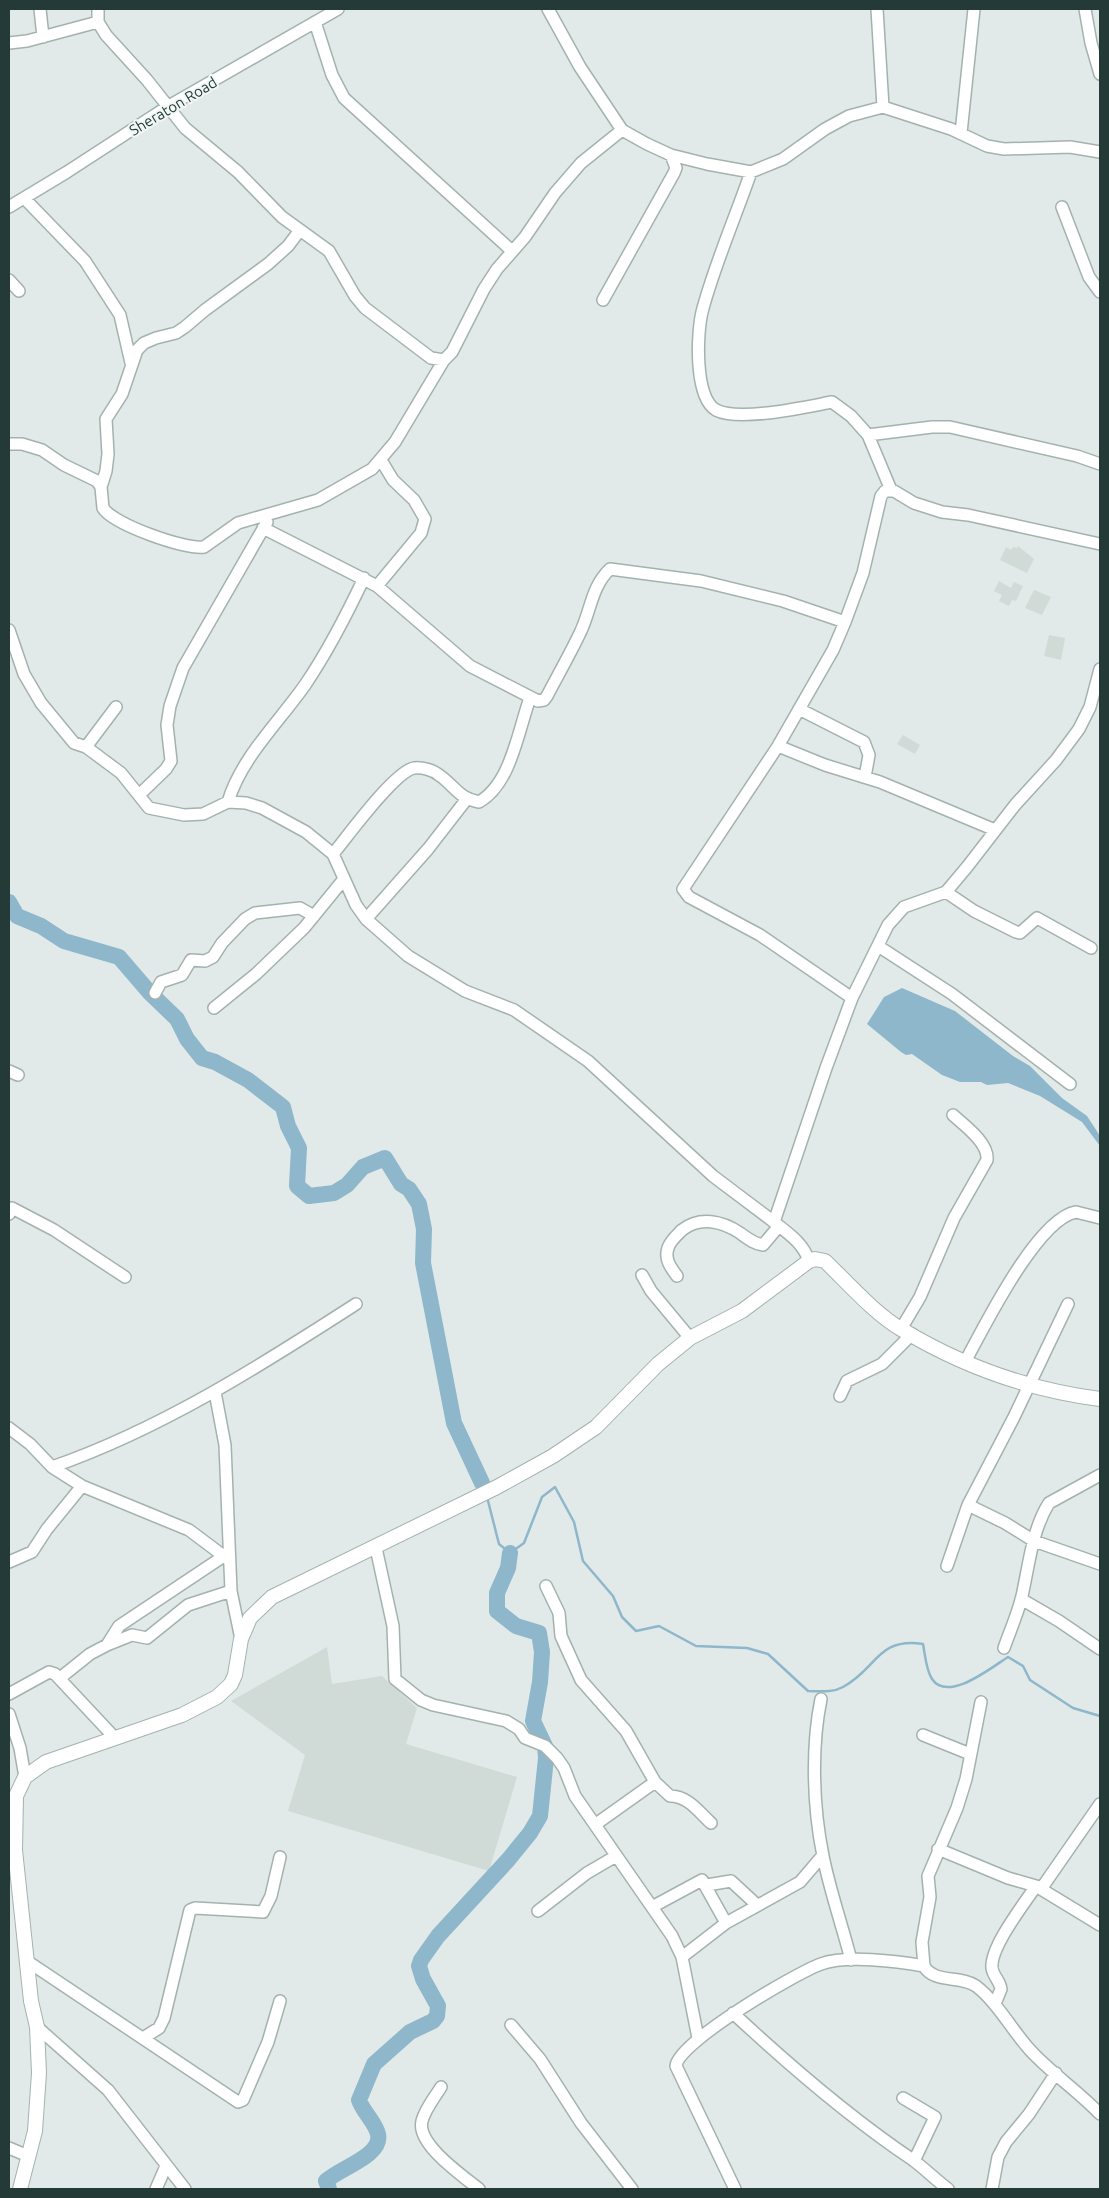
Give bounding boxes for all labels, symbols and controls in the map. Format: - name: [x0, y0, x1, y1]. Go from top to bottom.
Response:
- street label: Sheraton Road: [126, 73, 220, 139]

